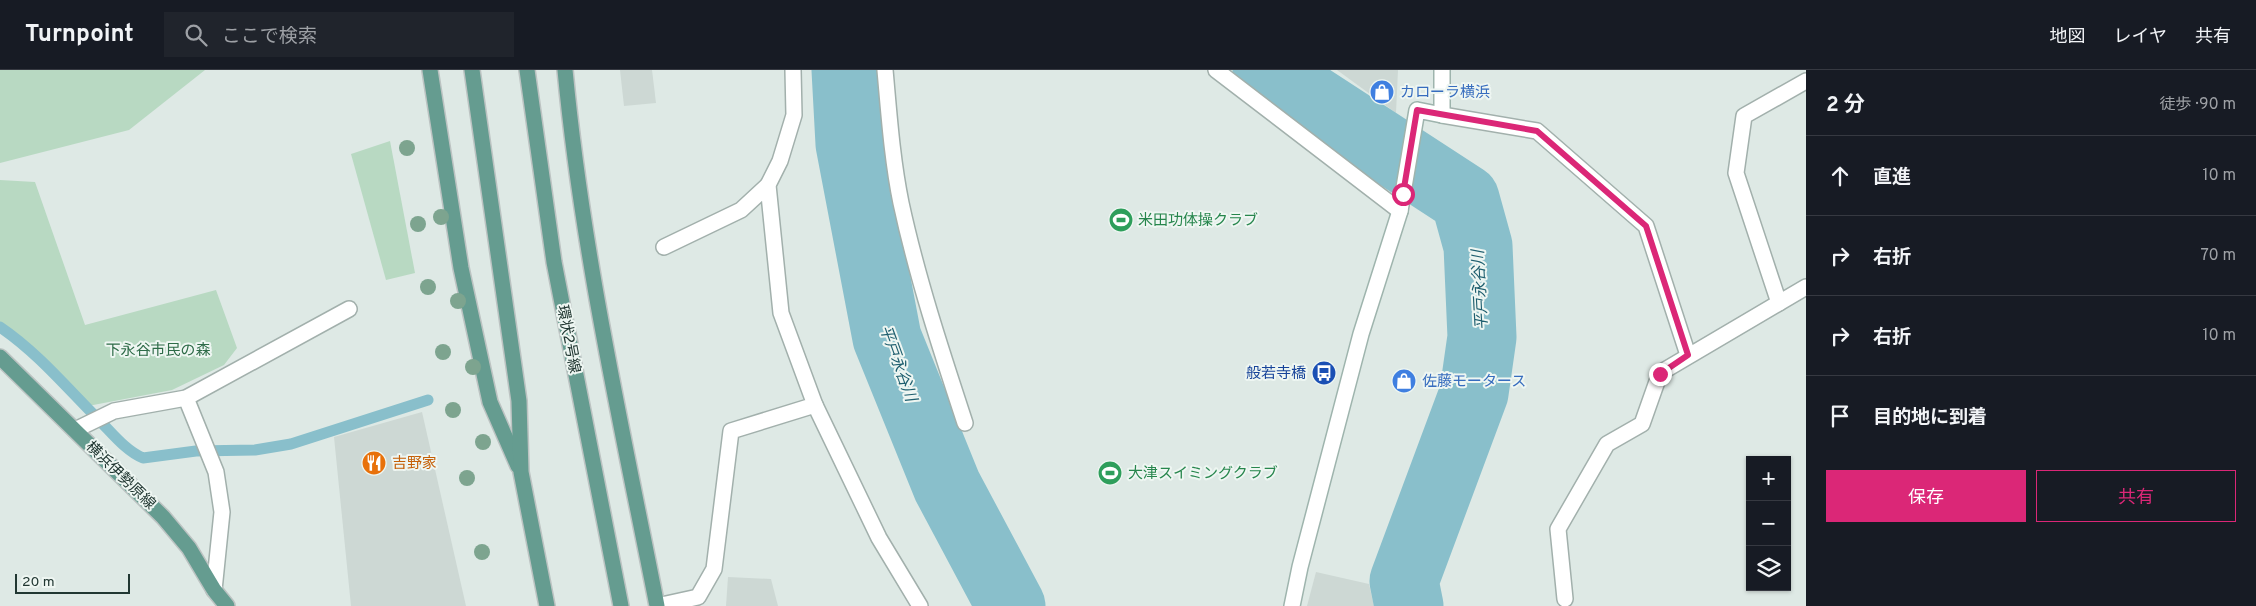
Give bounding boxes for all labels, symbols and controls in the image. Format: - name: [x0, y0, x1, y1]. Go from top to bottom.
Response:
- search box: [164, 12, 514, 57]
- text: Turnpoint: [25, 20, 134, 50]
- icon: search: [182, 21, 210, 49]
- text: ここで検索: [222, 25, 317, 49]
- text: 地図: [2050, 26, 2086, 49]
- text: レイヤ: [2114, 26, 2167, 49]
- text: 共有: [2195, 26, 2231, 49]
- shop icon: カローラ横浜: [1369, 79, 1395, 105]
- place label: カローラ横浜: [1400, 84, 1490, 103]
- text: 2 分: [1826, 92, 1865, 119]
- text: 徒歩 · 90 m: [2159, 95, 2236, 115]
- icon: ahead: [1826, 162, 1854, 190]
- text: 直進: [1873, 166, 1911, 190]
- text: 10 m: [2202, 166, 2236, 186]
- route start: [1392, 183, 1415, 206]
- sports icon: 米田功体操クラブ: [1108, 207, 1134, 233]
- place label: 米田功体操クラブ: [1138, 212, 1258, 231]
- icon: right: [1826, 242, 1854, 270]
- text: 右折: [1873, 246, 1911, 270]
- text: 70 m: [2201, 246, 2236, 266]
- water label: 平戸永谷川: [1469, 247, 1493, 330]
- street label: 環状2号線: [552, 303, 584, 375]
- icon: right: [1826, 322, 1854, 350]
- water label: 平戸永谷川: [874, 323, 921, 407]
- text: 右折: [1873, 326, 1911, 350]
- text: 10 m: [2202, 326, 2236, 346]
- park label: 下永谷市民の森: [105, 342, 211, 361]
- bus stop icon: 般若寺橋: [1311, 360, 1337, 386]
- route end: [1649, 363, 1672, 386]
- place label: 般若寺橋: [1246, 365, 1306, 384]
- shop icon: 佐藤モータース: [1391, 368, 1417, 394]
- place label: 佐藤モータース: [1422, 373, 1526, 392]
- icon: arrive: [1826, 402, 1854, 430]
- text: 目的地に到着: [1873, 406, 1987, 430]
- street label: 横浜伊勢原線: [81, 438, 159, 514]
- restaurant icon: 吉野家: [361, 450, 387, 476]
- place label: 吉野家: [392, 455, 437, 474]
- map controls: [1746, 456, 1791, 591]
- button: +: [1746, 456, 1791, 501]
- sports icon: 大津スイミングクラブ: [1097, 460, 1123, 486]
- place label: 大津スイミングクラブ: [1128, 465, 1278, 484]
- button: 保存: [1826, 470, 2026, 522]
- button: 共有: [2036, 470, 2236, 522]
- button: −: [1746, 501, 1791, 546]
- button: layers: [1746, 546, 1791, 591]
- scale bar: [15, 571, 130, 594]
- text: 20 m: [22, 574, 55, 591]

